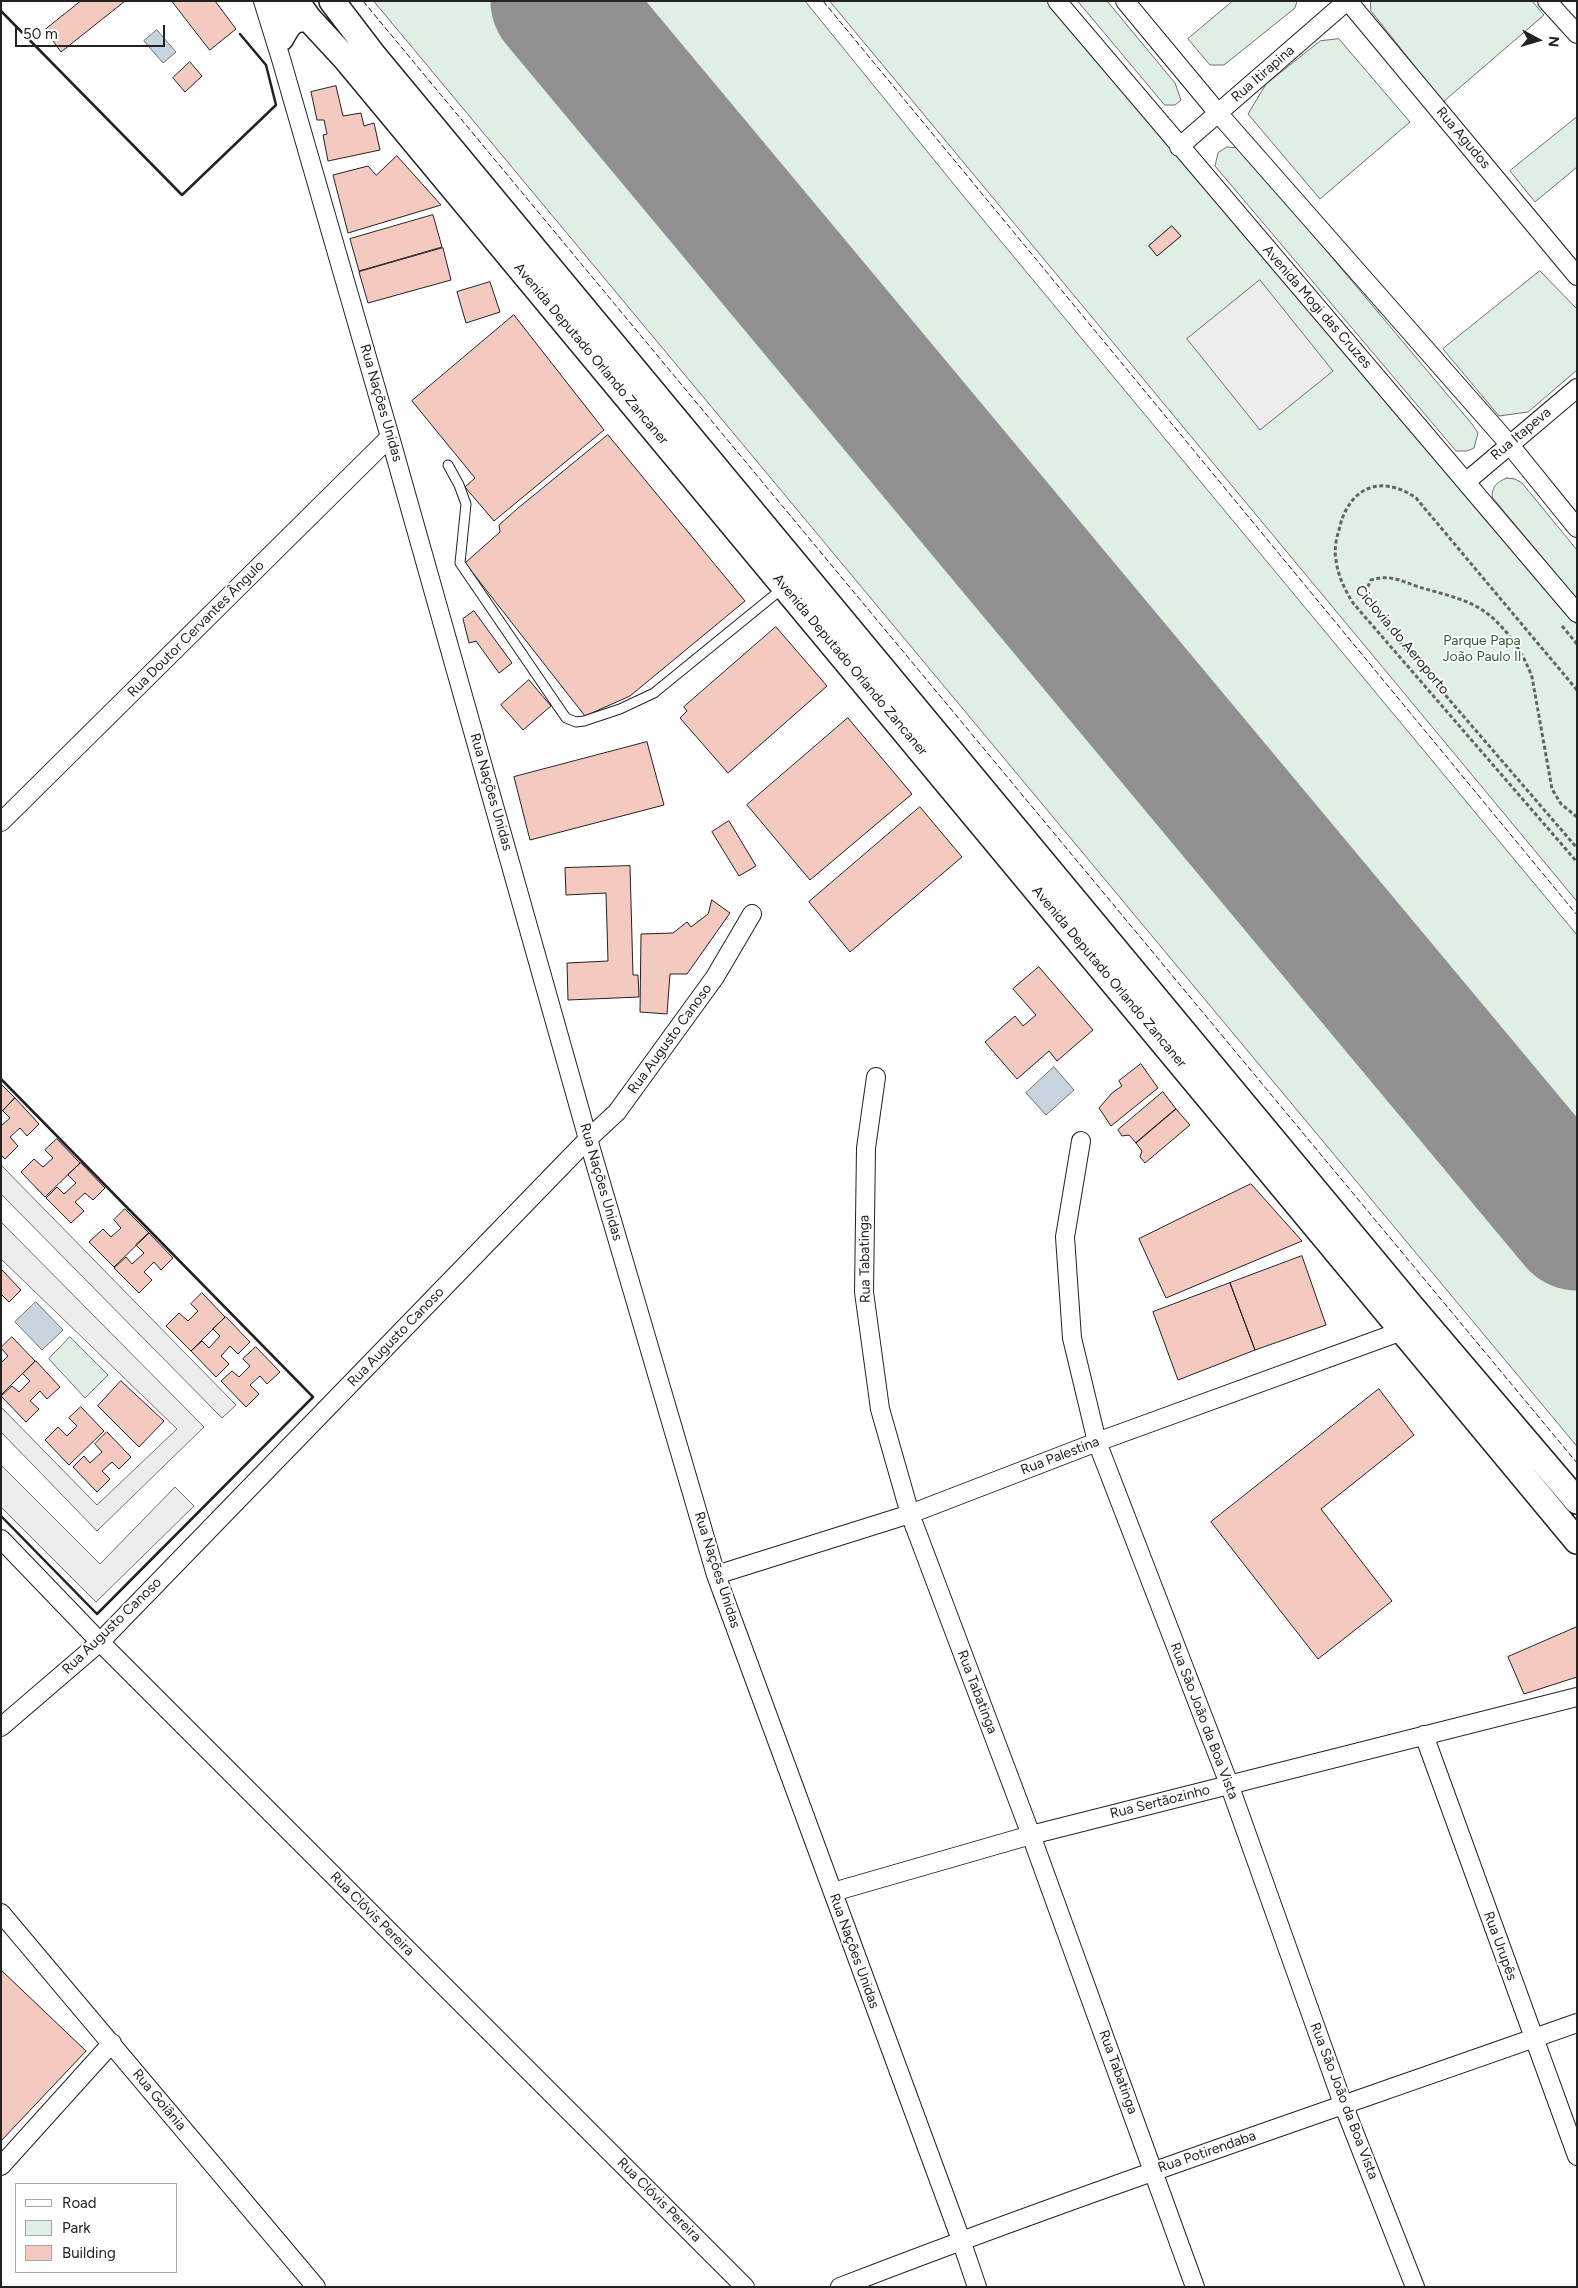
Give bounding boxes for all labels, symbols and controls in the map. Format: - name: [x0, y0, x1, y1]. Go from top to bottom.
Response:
- scale bar: [18, 15, 168, 47]
- north arrow: [1513, 15, 1563, 65]
- text: 50 m: [23, 25, 58, 43]
- text: N: [1544, 35, 1562, 48]
- street label: Rua Itirapina: [1228, 42, 1298, 106]
- street label: Rua Agudos: [1432, 104, 1494, 172]
- street label: Avenida Mogi das Cruzes: [1259, 242, 1375, 372]
- street label: Avenida Deputado Orlando Zancaner: [510, 260, 672, 448]
- street label: Rua Nações Unidas: [356, 342, 406, 464]
- street label: Rua Itapeva: [1488, 404, 1554, 464]
- street label: Rua Doutor Cervantes Ângulo: [124, 557, 268, 701]
- street label: Avenida Deputado Orlando Zancaner: [769, 571, 931, 759]
- street label: Ciclovia do Aeroporto: [1351, 582, 1453, 698]
- park label: Parque Papa João Paulo II: [1442, 633, 1522, 666]
- street label: Rua Nações Unidas: [466, 731, 516, 853]
- street label: Avenida Deputado Orlando Zancaner: [1028, 883, 1190, 1071]
- street label: Rua Augusto Canoso: [625, 981, 715, 1097]
- street label: Rua Nações Unidas: [576, 1121, 626, 1243]
- street label: Rua Tabatinga: [856, 1215, 874, 1303]
- street label: Rua Augusto Canoso: [344, 1284, 448, 1390]
- street label: Rua Palestina: [1018, 1433, 1102, 1479]
- street label: Rua Nações Unidas: [690, 1510, 744, 1630]
- street label: Rua Augusto Canoso: [59, 1574, 165, 1678]
- street label: Rua São João da Boa Vista: [1166, 1640, 1242, 1802]
- street label: Rua Tabatinga: [953, 1648, 1001, 1736]
- street label: Rua Sertãozinho: [1108, 1781, 1212, 1823]
- street label: Rua Clóvis Pereira: [326, 1868, 418, 1960]
- street label: Rua Nações Unidas: [825, 1891, 883, 2011]
- street label: Rua Urupês: [1480, 1909, 1520, 1983]
- street label: Rua São João da Boa Vista: [1306, 2020, 1382, 2182]
- street label: Rua Tabatinga: [1095, 2028, 1141, 2116]
- street label: Rua Goiânia: [129, 2066, 189, 2134]
- street label: Rua Potirendaba: [1156, 2127, 1258, 2177]
- street label: Rua Clóvis Pereira: [613, 2154, 705, 2246]
- legend: [15, 2183, 178, 2273]
- text: Road: [62, 2194, 97, 2212]
- text: Park: [62, 2219, 91, 2237]
- text: Building: [62, 2244, 116, 2262]

